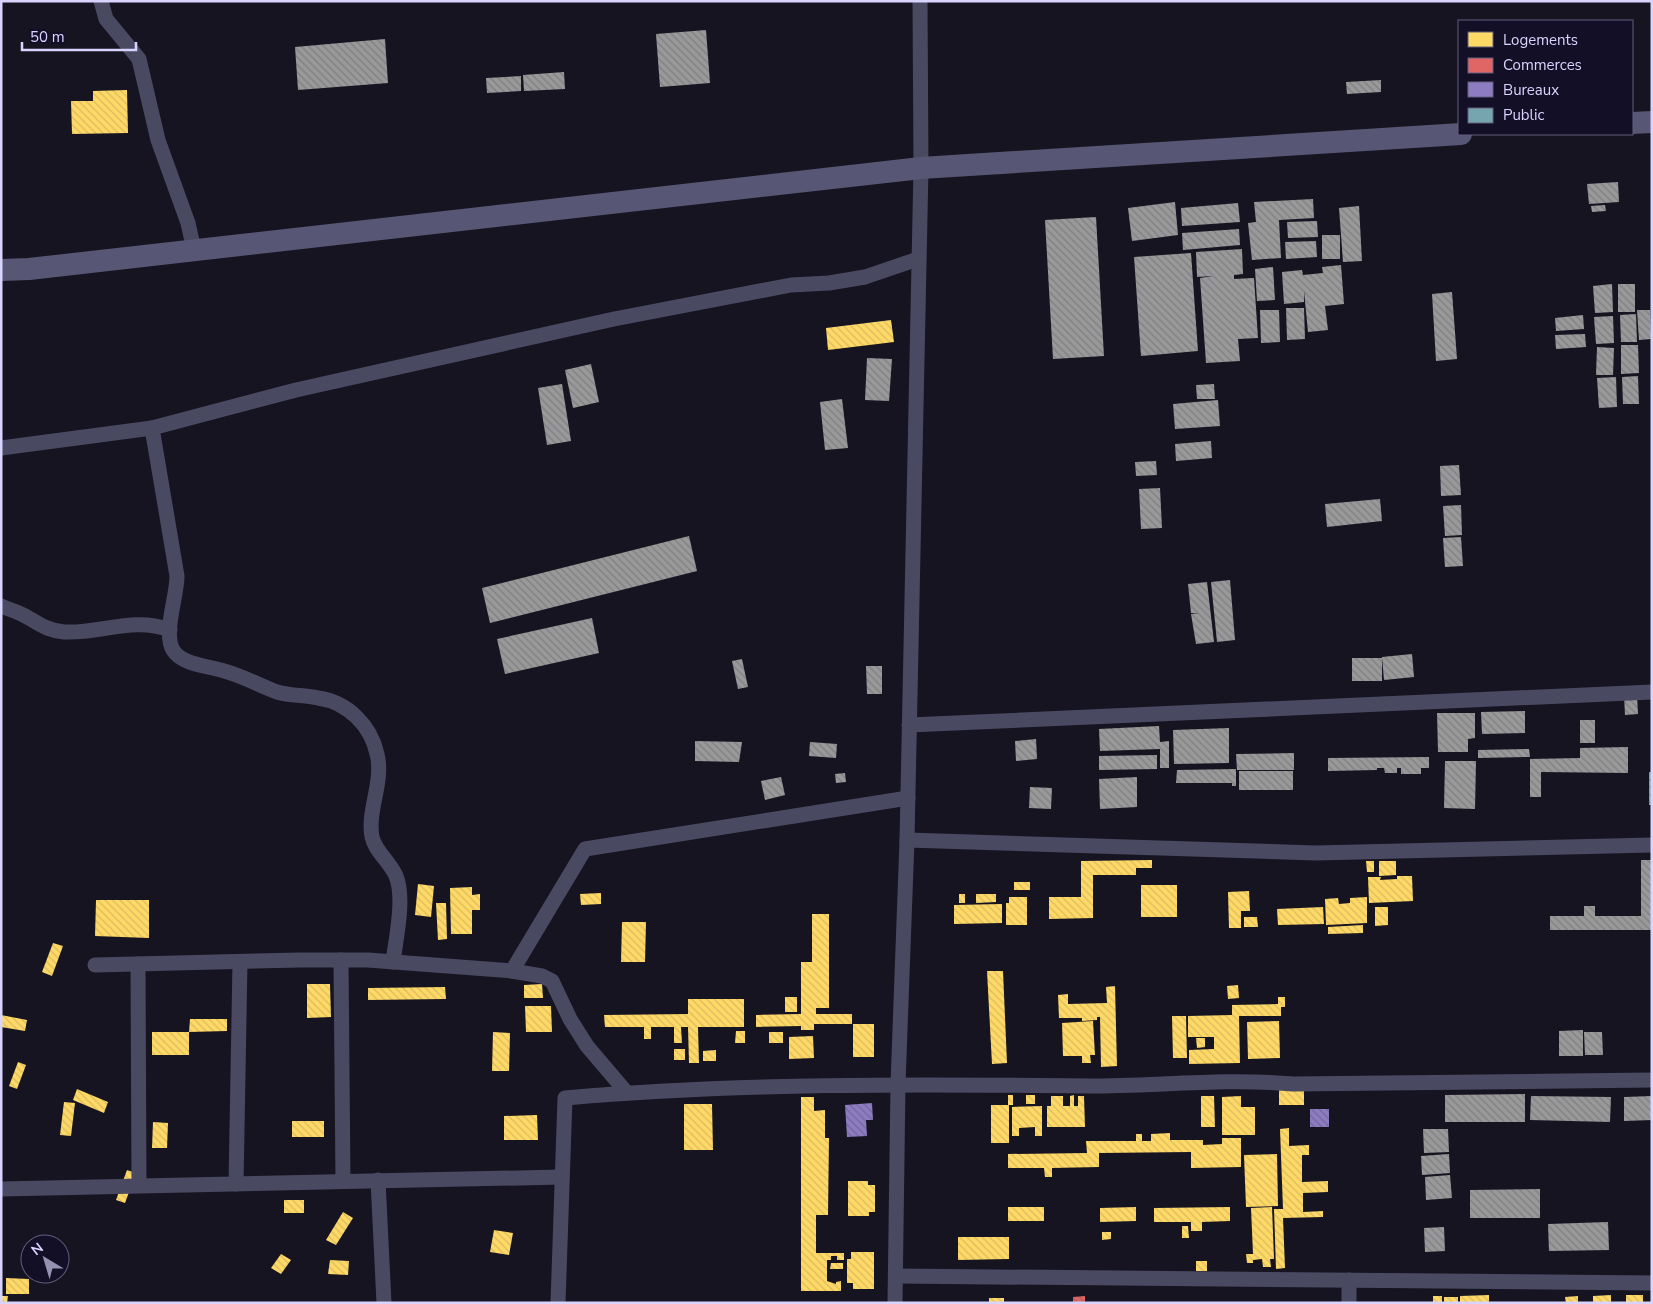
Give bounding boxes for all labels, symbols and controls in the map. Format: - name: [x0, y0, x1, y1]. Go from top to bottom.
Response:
- scale bar: [22, 20, 136, 52]
- legend: [1458, 20, 1633, 135]
- text: 50 m: [30, 27, 65, 47]
- text: Logements: [1503, 30, 1578, 50]
- text: Commerces: [1503, 55, 1582, 75]
- text: Bureaux: [1503, 80, 1559, 100]
- text: Public: [1503, 105, 1544, 125]
- north arrow: [20, 1234, 70, 1284]
- text: N: [27, 1238, 47, 1260]

